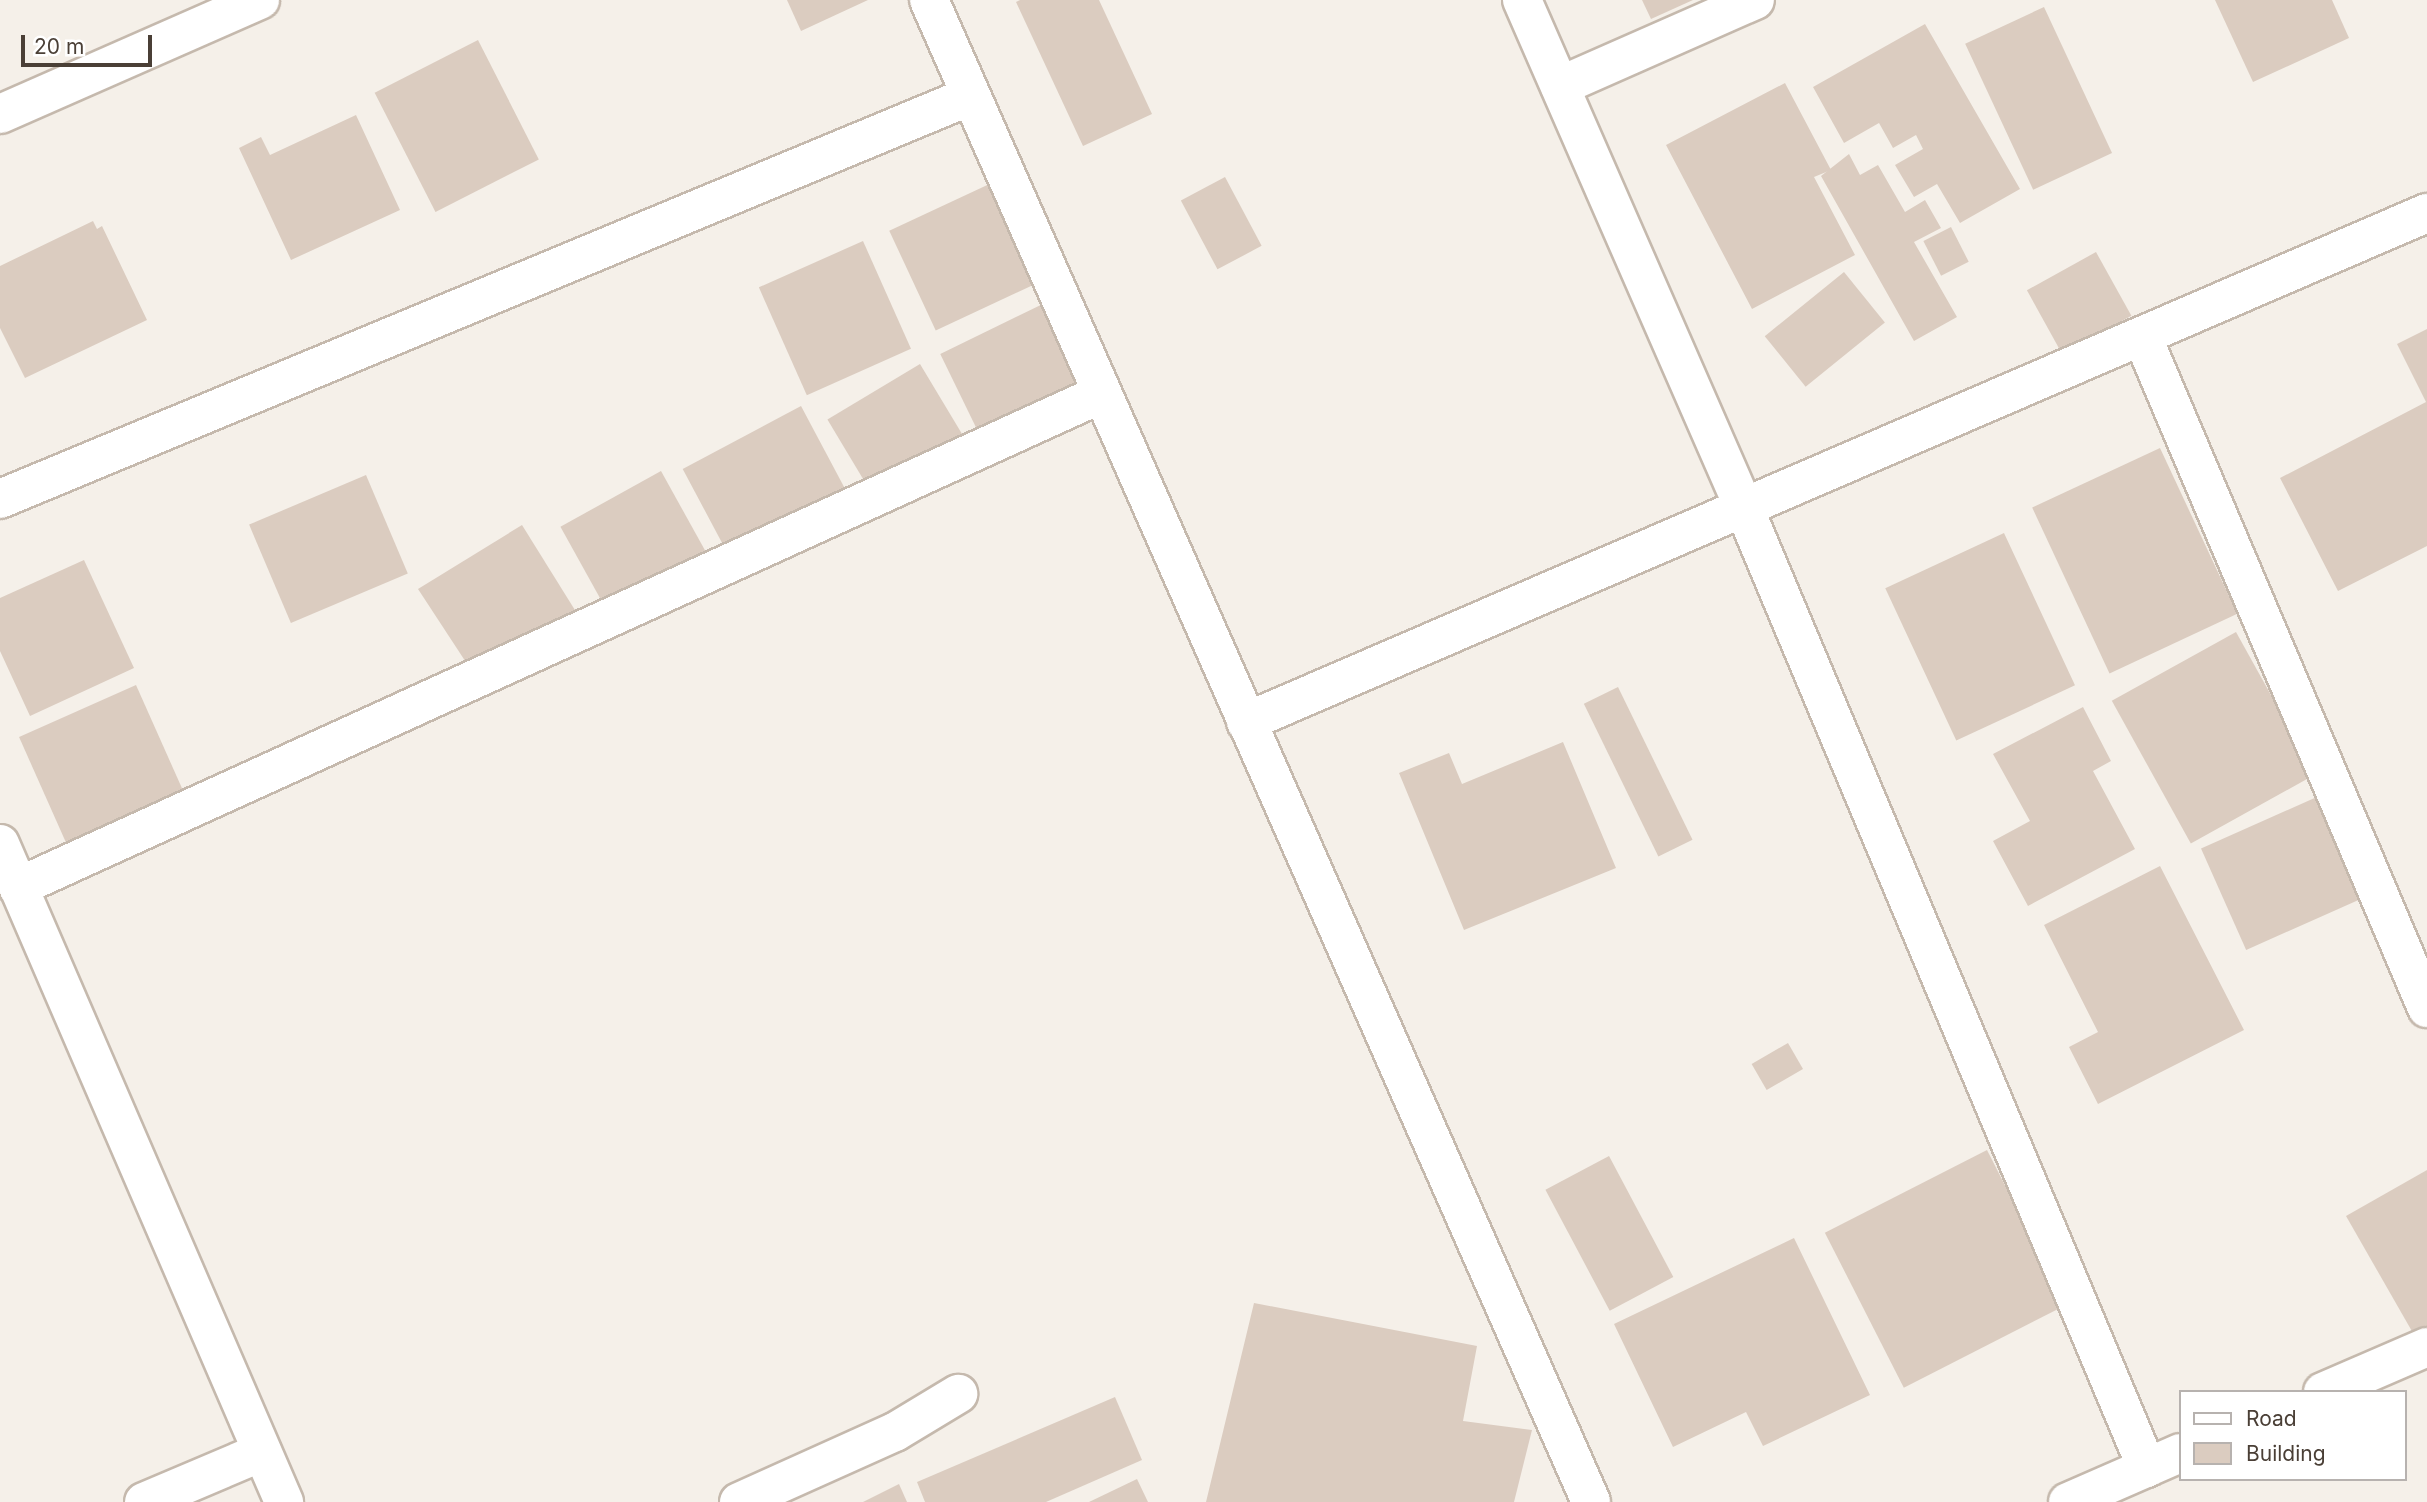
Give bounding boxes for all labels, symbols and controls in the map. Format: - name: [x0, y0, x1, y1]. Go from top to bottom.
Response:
- scale bar: [24, 21, 156, 65]
- text: 20 m: [34, 34, 84, 59]
- legend: [2178, 1390, 2406, 1481]
- text: Road: [2246, 1406, 2297, 1431]
- text: Building: [2246, 1441, 2326, 1466]

